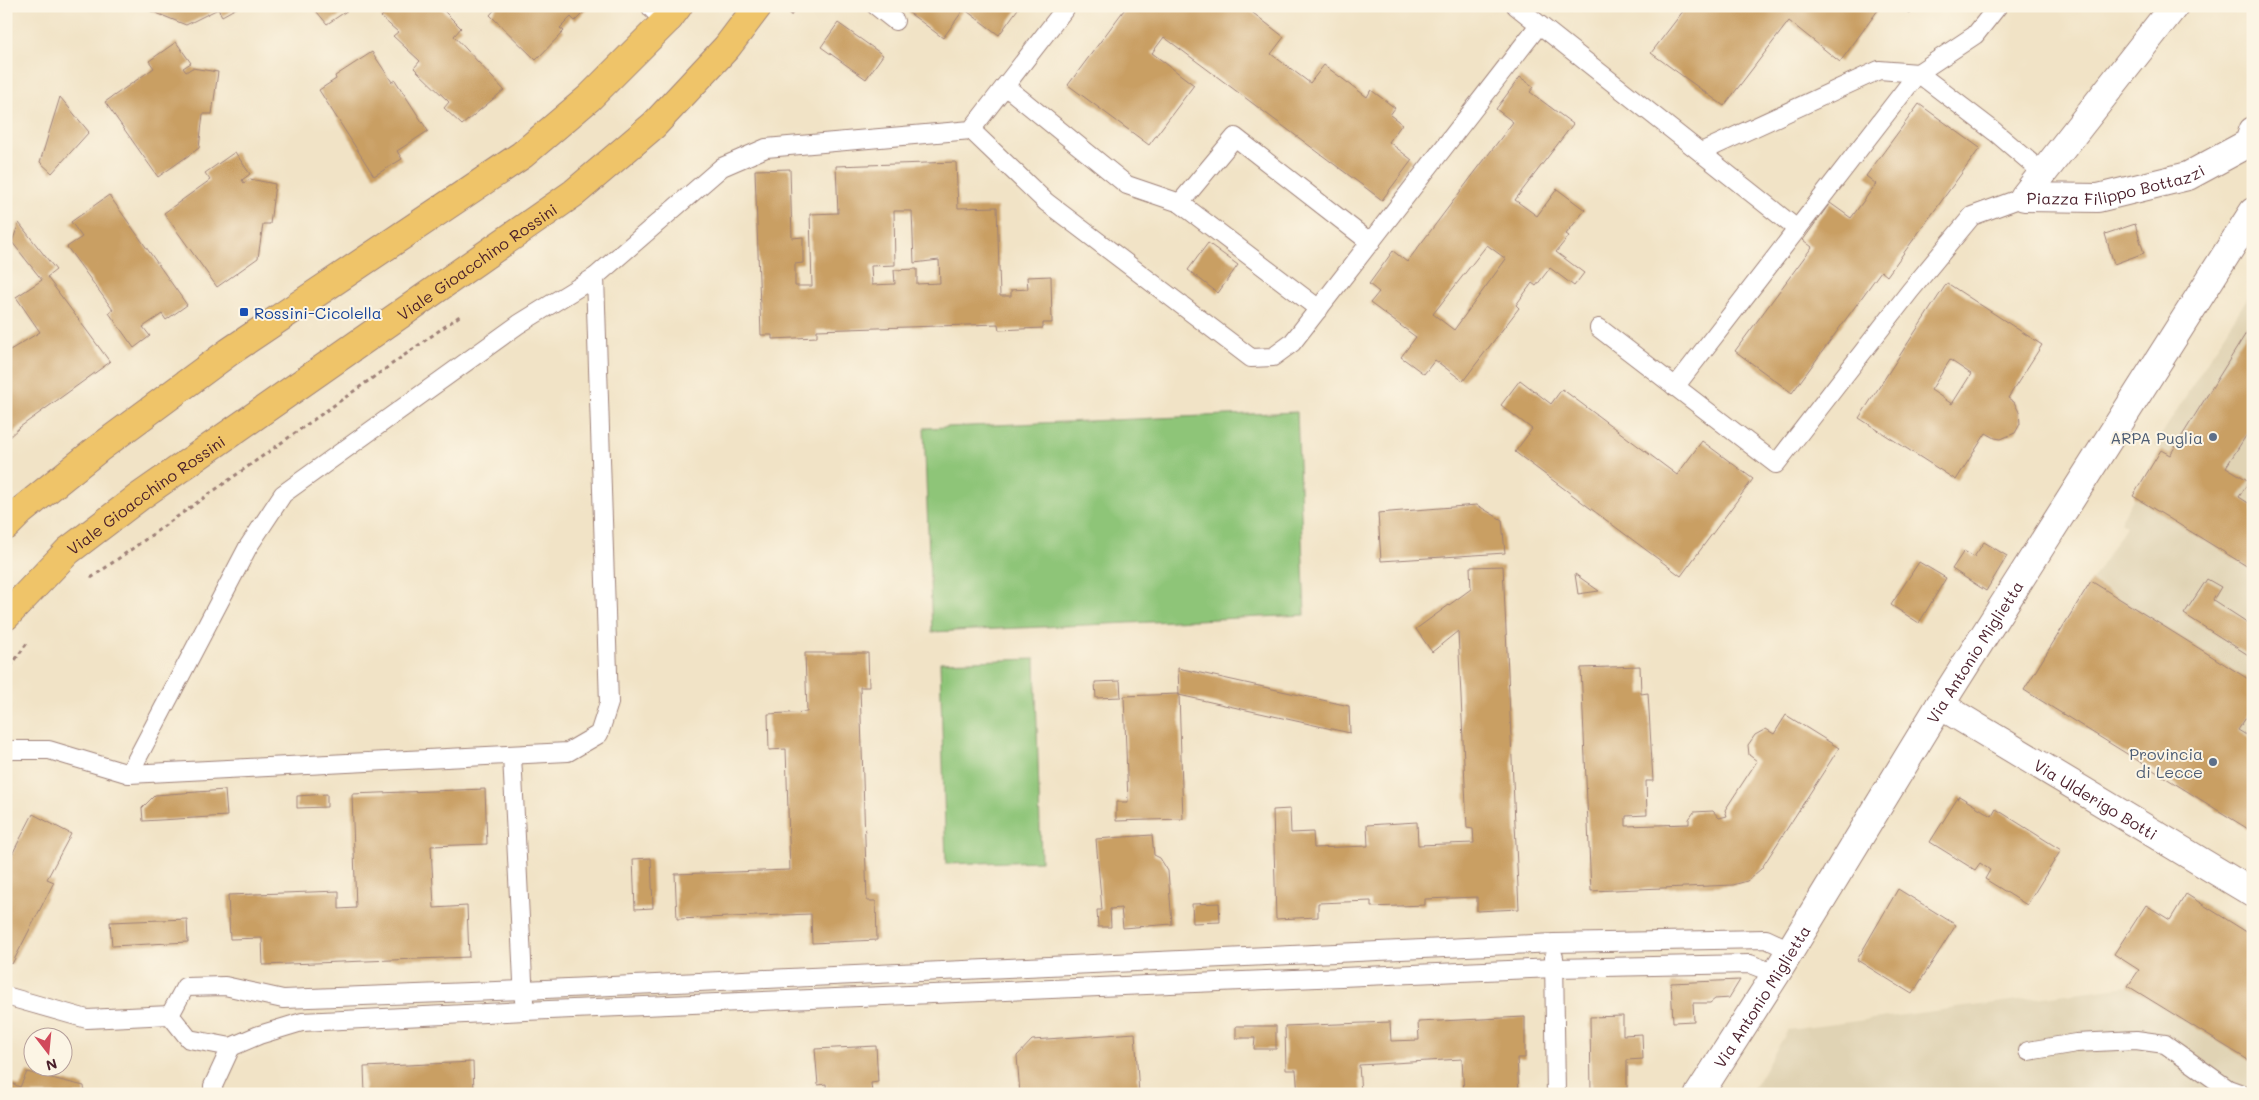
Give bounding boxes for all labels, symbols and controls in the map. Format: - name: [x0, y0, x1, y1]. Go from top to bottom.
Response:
- street label: Piazza Filippo Bottazzi: [2027, 159, 2208, 209]
- street label: Viale Gioacchino Rossini: [392, 198, 561, 324]
- place label: Rossini-Cicolella: [254, 302, 382, 323]
- marker: Rossini-Cicolella: [238, 306, 250, 318]
- place label: ARPA Puglia: [2110, 427, 2203, 448]
- street label: Viale Gioacchino Rossini: [62, 430, 229, 559]
- marker: ARPA Puglia: [2207, 431, 2219, 443]
- street label: Via Antonio Miglietta: [1921, 576, 2027, 727]
- place label: Provincia di Lecce: [2129, 743, 2203, 782]
- street label: Via Ulderigo Botti: [2030, 754, 2162, 844]
- marker: Provincia di Lecce: [2207, 756, 2219, 768]
- street label: Via Antonio Miglietta: [1708, 921, 1814, 1072]
- north arrow: [22, 1028, 72, 1078]
- text: N: [44, 1054, 59, 1076]

